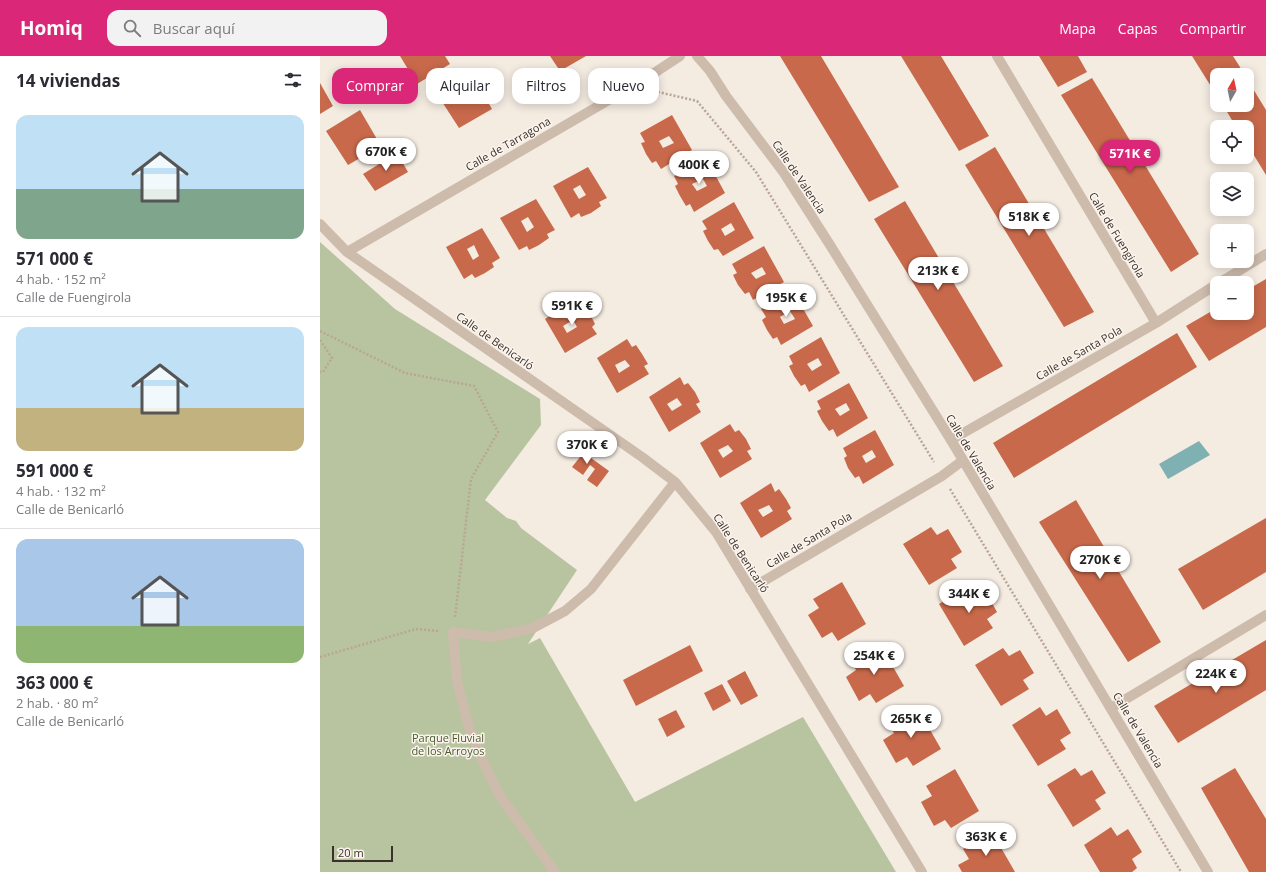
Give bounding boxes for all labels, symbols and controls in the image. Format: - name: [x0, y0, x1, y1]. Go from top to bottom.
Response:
- search box: [107, 10, 387, 46]
- text: Homiq: [20, 15, 83, 41]
- icon: search: [121, 17, 143, 39]
- text: Buscar aquí: [153, 18, 235, 38]
- text: Mapa: [1059, 19, 1096, 38]
- text: Capas: [1118, 19, 1157, 38]
- text: Compartir: [1179, 19, 1246, 38]
- chip: Comprar: [332, 68, 418, 104]
- chip: Alquilar: [426, 68, 504, 104]
- chip: Filtros: [512, 68, 580, 104]
- chip: Nuevo: [588, 68, 659, 104]
- north arrow: [1210, 68, 1254, 112]
- map controls: [1210, 68, 1254, 320]
- text: 14 viviendas: [16, 69, 120, 92]
- icon: filters: [282, 69, 304, 91]
- street label: Calle de Tarragona: [462, 113, 553, 174]
- button: locate: [1210, 120, 1254, 164]
- street label: Calle de Valencia: [769, 137, 830, 217]
- pin: 670K €: [353, 138, 419, 172]
- pin: 571K €: [1097, 140, 1163, 174]
- icon: home: [124, 141, 196, 213]
- text: 670K €: [365, 142, 407, 160]
- text: 571K €: [1109, 144, 1151, 162]
- pin: 400K €: [666, 151, 732, 185]
- text: 400K €: [678, 155, 720, 173]
- button: layers: [1210, 172, 1254, 216]
- street label: Calle de Fuengirola: [1086, 189, 1149, 280]
- pin: 518K €: [996, 203, 1062, 237]
- text: 518K €: [1008, 207, 1050, 225]
- button: +: [1210, 224, 1254, 268]
- text: 571 000 €: [16, 247, 93, 270]
- pin: 213K €: [905, 257, 971, 291]
- text: 213K €: [917, 261, 959, 279]
- text: 4 hab. · 152 m²: [16, 270, 106, 288]
- button: −: [1210, 276, 1254, 320]
- pin: 195K €: [753, 284, 819, 318]
- text: Calle de Fuengirola: [16, 288, 131, 306]
- text: 195K €: [765, 288, 807, 306]
- pin: 591K €: [539, 292, 605, 326]
- text: 591K €: [551, 296, 593, 314]
- street label: Calle de Benicarló: [454, 308, 537, 373]
- street label: Calle de Santa Pola: [1033, 322, 1125, 383]
- icon: home: [124, 353, 196, 425]
- street label: Calle de Valencia: [943, 411, 1000, 492]
- pin: 370K €: [554, 431, 620, 465]
- text: 370K €: [566, 435, 608, 453]
- text: 591 000 €: [16, 459, 93, 482]
- text: 4 hab. · 132 m²: [16, 482, 106, 500]
- text: Calle de Benicarló: [16, 500, 124, 518]
- street label: Calle de Santa Pola: [763, 508, 854, 571]
- street label: Calle de Benicarló: [710, 510, 773, 595]
- pin: 270K €: [1067, 546, 1133, 580]
- text: 270K €: [1079, 550, 1121, 568]
- icon: home: [124, 565, 196, 637]
- pin: 344K €: [936, 580, 1002, 614]
- text: 344K €: [948, 584, 990, 602]
- pin: 254K €: [841, 642, 907, 676]
- text: 254K €: [853, 646, 895, 664]
- pin: 224K €: [1183, 660, 1249, 694]
- text: 224K €: [1195, 664, 1237, 682]
- text: 363 000 €: [16, 671, 93, 694]
- street label: Calle de Valencia: [1110, 689, 1167, 770]
- text: 2 hab. · 80 m²: [16, 694, 98, 712]
- pin: 265K €: [878, 705, 944, 739]
- text: 265K €: [890, 709, 932, 727]
- text: Calle de Benicarló: [16, 712, 124, 730]
- park label: Parque Fluvial de los Arroyos: [411, 730, 485, 758]
- pin: 363K €: [953, 823, 1019, 857]
- text: 363K €: [965, 827, 1007, 845]
- scale bar: [332, 844, 393, 863]
- text: 20 m: [338, 845, 364, 860]

